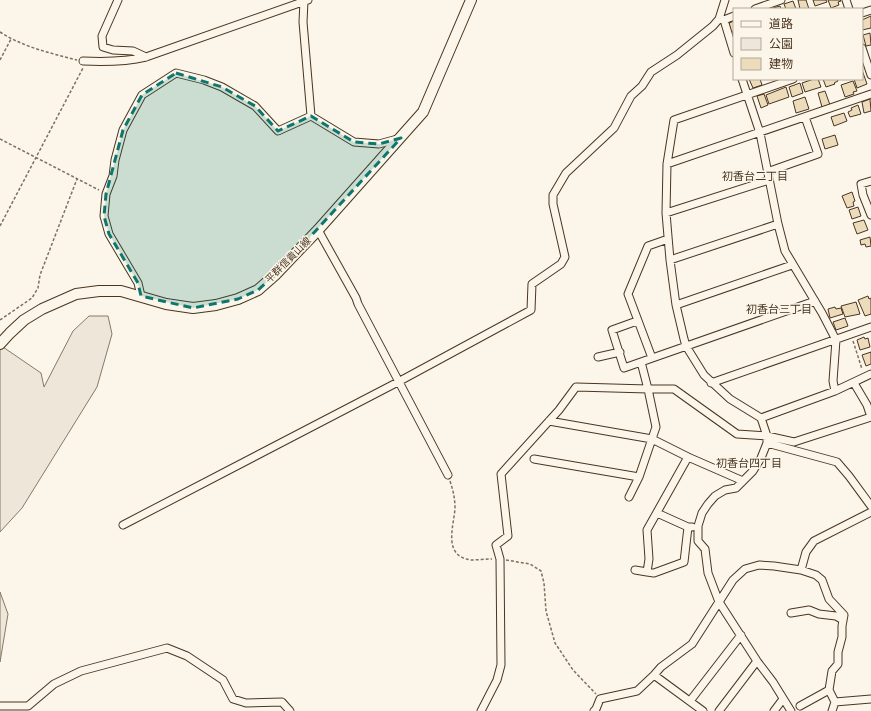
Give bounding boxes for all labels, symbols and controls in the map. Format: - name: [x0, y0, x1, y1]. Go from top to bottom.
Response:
- legend: [733, 8, 863, 80]
- text: 道路: [769, 17, 793, 31]
- text: 公園: [769, 37, 793, 51]
- text: 建物: [769, 57, 793, 71]
- district label: 初香台二丁目: [722, 170, 788, 183]
- street label: 平群信貴山線: [263, 235, 313, 285]
- district label: 初香台三丁目: [746, 303, 812, 316]
- district label: 初香台四丁目: [716, 457, 782, 470]

